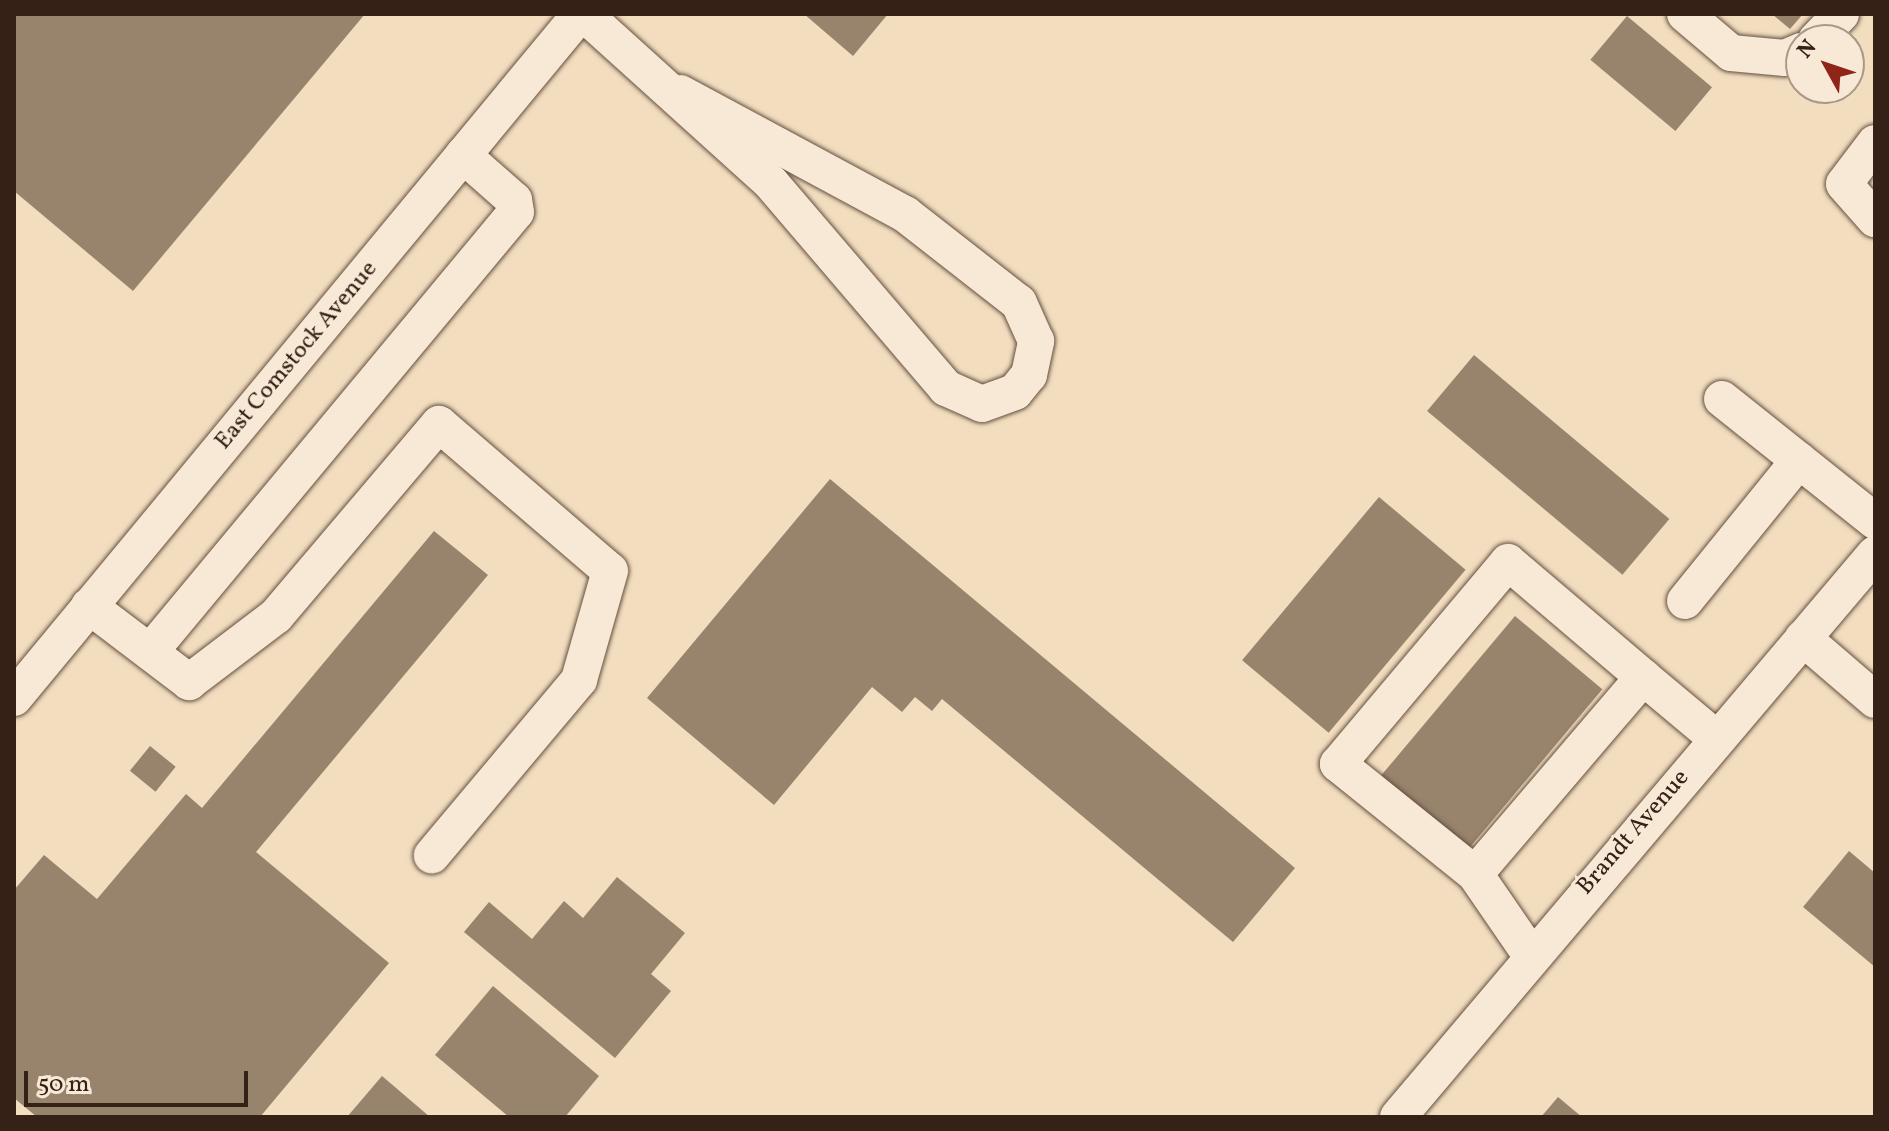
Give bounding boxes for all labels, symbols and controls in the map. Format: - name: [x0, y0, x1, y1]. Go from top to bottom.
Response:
- north arrow: [1785, 24, 1865, 104]
- text: N: [1791, 33, 1825, 66]
- street label: East Comstock Avenue: [210, 256, 384, 456]
- street label: Brandt Avenue: [1572, 764, 1696, 902]
- scale bar: [28, 1055, 252, 1105]
- text: 50 m: [38, 1068, 90, 1102]

